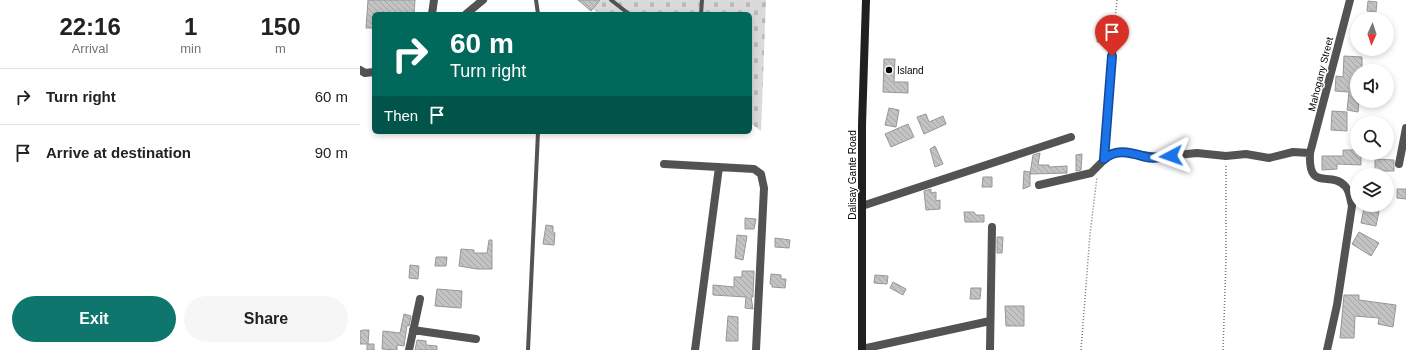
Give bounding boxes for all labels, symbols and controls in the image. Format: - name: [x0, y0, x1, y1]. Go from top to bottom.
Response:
- north arrow: [1350, 12, 1394, 56]
- map controls: [1350, 12, 1394, 212]
- text: 22:16: [59, 13, 121, 40]
- text: 1: [184, 13, 197, 40]
- text: 150: [261, 13, 301, 40]
- pin: [1095, 15, 1129, 56]
- icon: arrive: [1101, 21, 1123, 43]
- icon: right: [384, 28, 436, 80]
- text: 60 m: [450, 28, 514, 59]
- street label: Mahogany Street: [1306, 36, 1335, 112]
- text: Arrival: [72, 41, 109, 56]
- text: min: [180, 41, 201, 56]
- text: m: [275, 41, 286, 56]
- text: Turn right: [450, 61, 526, 81]
- button: sound: [1350, 64, 1394, 108]
- marker: Island: [884, 65, 894, 75]
- place label: Island: [897, 65, 924, 76]
- icon: right: [12, 86, 34, 108]
- text: Turn right: [46, 88, 116, 105]
- text: 60 m: [315, 88, 348, 105]
- icon: arrive: [426, 104, 448, 126]
- text: Then: [384, 107, 418, 124]
- button: search: [1350, 116, 1394, 160]
- street label: Dalisay Gante Road: [847, 130, 858, 220]
- position arrow: [1150, 135, 1192, 177]
- icon: arrive: [12, 142, 34, 164]
- text: Arrive at destination: [46, 144, 191, 161]
- text: 90 m: [315, 144, 348, 161]
- button: layers: [1350, 168, 1394, 212]
- button: Exit: [12, 296, 176, 342]
- button: Share: [184, 296, 348, 342]

